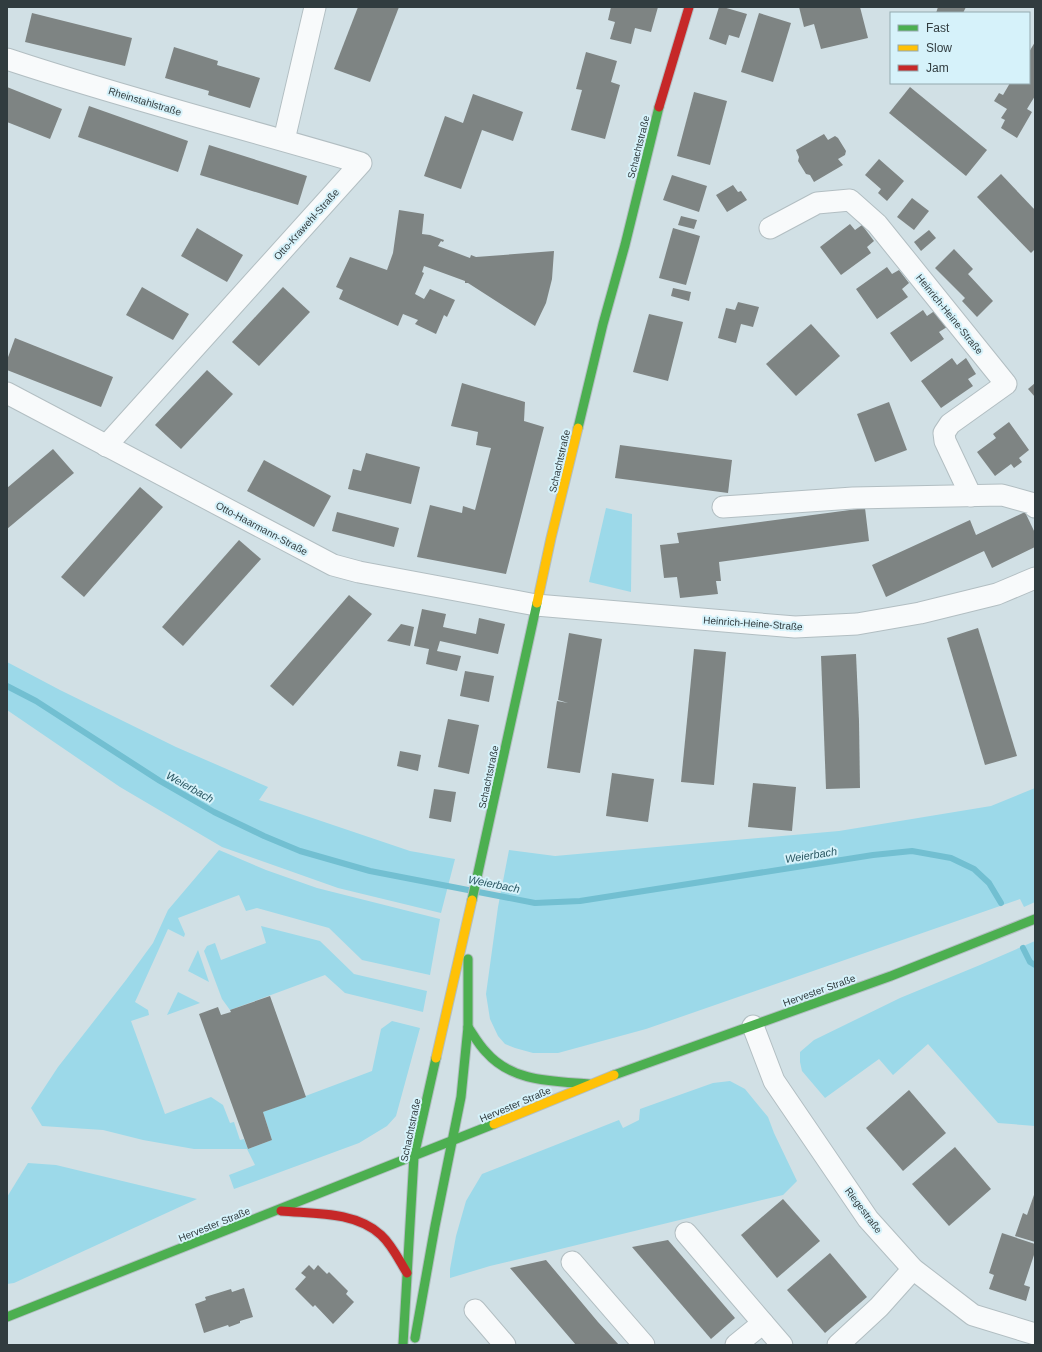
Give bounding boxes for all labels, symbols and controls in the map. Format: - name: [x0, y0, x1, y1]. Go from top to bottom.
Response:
- legend: [890, 12, 1030, 84]
- text: Fast: [926, 21, 950, 35]
- text: Slow: [926, 41, 952, 55]
- text: Jam: [926, 61, 949, 75]
- street label: Rheinstahlstraße: [107, 85, 183, 118]
- street label: Schachtstraße: [625, 114, 652, 180]
- street label: Otto-Krawehl-Straße: [272, 186, 341, 262]
- street label: Heinrich-Heine-Straße: [914, 272, 985, 357]
- street label: Schachtstraße: [547, 428, 572, 494]
- street label: Otto-Haarmann-Straße: [214, 500, 310, 558]
- street label: Heinrich-Heine-Straße: [703, 615, 803, 632]
- street label: Schachtstraße: [476, 744, 501, 810]
- water label: Weierbach: [164, 769, 216, 805]
- water label: Weierbach: [784, 845, 838, 865]
- water label: Weierbach: [467, 873, 521, 895]
- street label: Hervester Straße: [782, 972, 857, 1009]
- street label: Hervester Straße: [478, 1084, 553, 1124]
- street label: Schachtstraße: [398, 1097, 423, 1163]
- street label: Riegestraße: [843, 1185, 885, 1236]
- street label: Hervester Straße: [177, 1205, 252, 1244]

